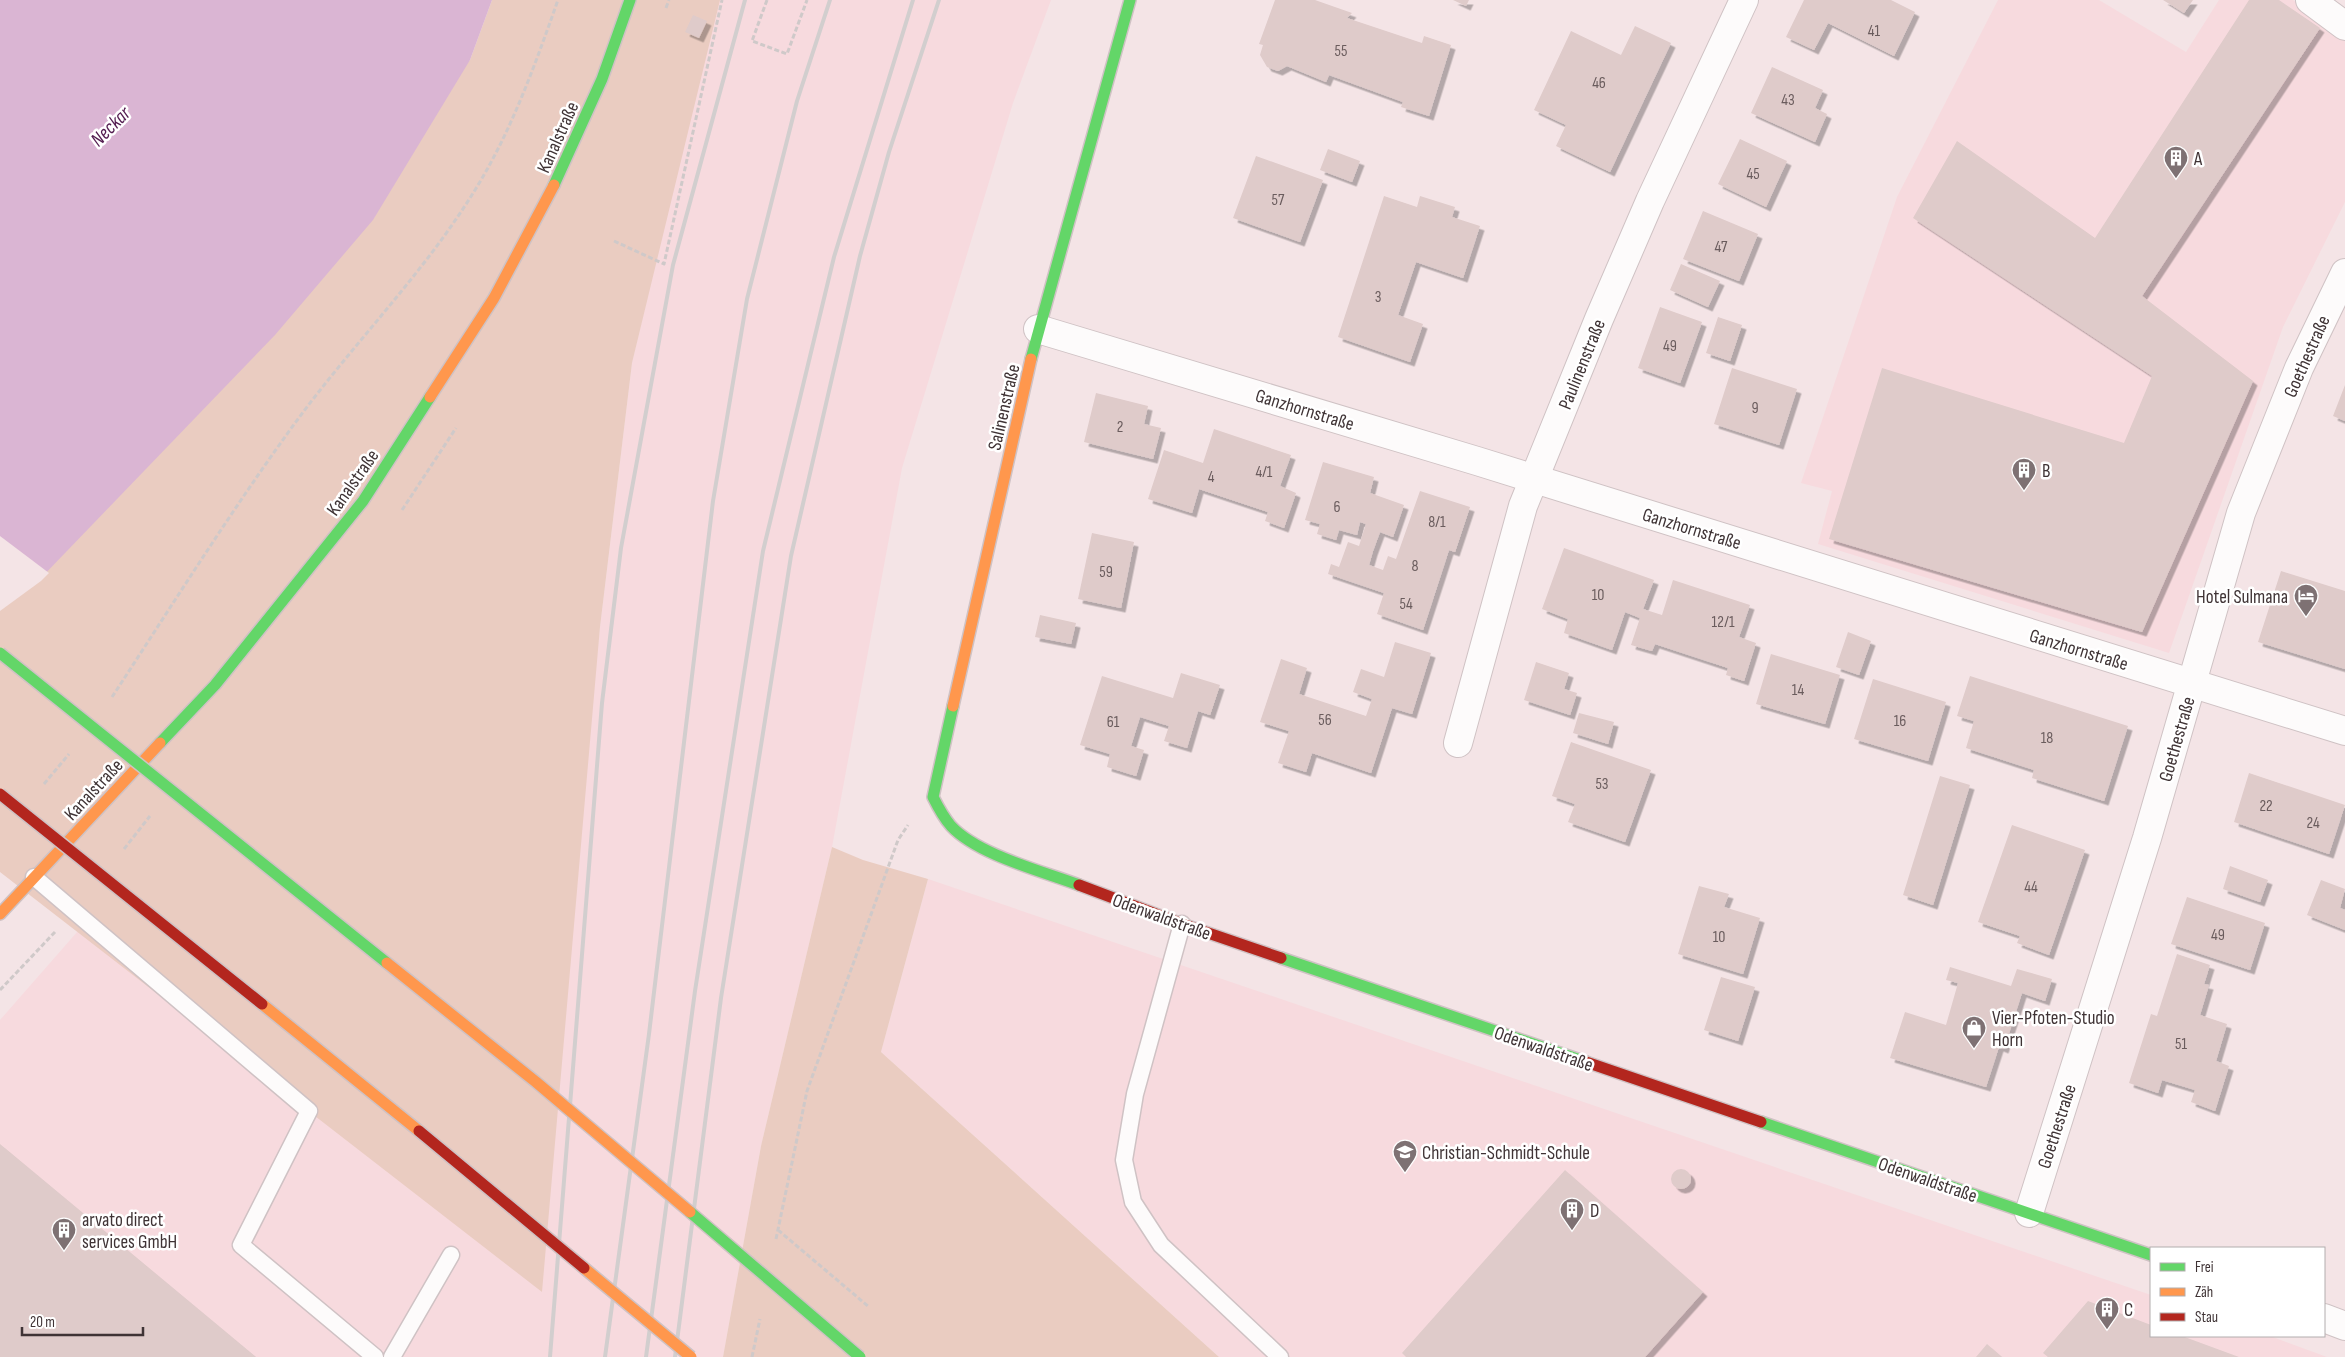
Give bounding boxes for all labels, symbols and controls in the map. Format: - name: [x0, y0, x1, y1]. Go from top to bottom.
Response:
- house number: 41: [1868, 22, 1881, 41]
- house number: 55: [1335, 42, 1347, 61]
- house number: 46: [1592, 74, 1606, 93]
- house number: 43: [1781, 91, 1795, 110]
- street label: Kanalstraße: [533, 98, 584, 177]
- water label: Neckar: [86, 101, 137, 152]
- building icon: A: [2163, 145, 2189, 179]
- place label: A: [2193, 148, 2203, 171]
- house number: 45: [1746, 165, 1760, 184]
- house number: 57: [1272, 191, 1285, 210]
- house number: 47: [1715, 238, 1728, 257]
- house number: 3: [1375, 288, 1381, 307]
- street label: Goethestraße: [2279, 312, 2336, 401]
- street label: Paulinenstraße: [1554, 316, 1611, 413]
- house number: 49: [1663, 337, 1677, 356]
- street label: Salinenstraße: [983, 362, 1026, 453]
- street label: Ganzhornstraße: [1252, 385, 1357, 436]
- house number: 9: [1751, 399, 1759, 418]
- house number: 2: [1117, 418, 1123, 437]
- street label: Kanalstraße: [322, 445, 384, 520]
- building icon: B: [2011, 457, 2037, 491]
- place label: B: [2042, 460, 2050, 483]
- house number: 4/1: [1256, 463, 1273, 482]
- house number: 4: [1208, 468, 1215, 487]
- house number: 6: [1333, 498, 1341, 517]
- street label: Ganzhornstraße: [1639, 504, 1744, 555]
- house number: 8/1: [1428, 513, 1446, 532]
- house number: 8: [1411, 557, 1419, 576]
- house number: 59: [1099, 563, 1113, 582]
- hotel icon: Hotel Sulmana: [2293, 583, 2319, 617]
- house number: 10: [1592, 586, 1604, 605]
- place label: Hotel Sulmana: [2196, 586, 2288, 609]
- house number: 54: [1399, 595, 1413, 614]
- house number: 12/1: [1712, 613, 1735, 632]
- street label: Ganzhornstraße: [2026, 625, 2131, 676]
- house number: 14: [1792, 681, 1804, 700]
- street label: Goethestraße: [2154, 694, 2201, 785]
- house number: 56: [1318, 711, 1332, 730]
- house number: 16: [1894, 712, 1906, 731]
- house number: 61: [1107, 713, 1120, 732]
- house number: 18: [2041, 729, 2053, 748]
- street label: Kanalstraße: [60, 755, 128, 825]
- house number: 53: [1595, 775, 1609, 794]
- house number: 22: [2259, 797, 2273, 816]
- house number: 24: [2306, 814, 2320, 833]
- house number: 44: [2024, 878, 2038, 897]
- street label: Odenwaldstraße: [1109, 889, 1214, 946]
- house number: 49: [2211, 926, 2225, 945]
- house number: 10: [1713, 928, 1725, 947]
- place label: Vier-Pfoten-Studio Horn: [1992, 1007, 2115, 1052]
- shop icon: Vier-Pfoten-Studio Horn: [1961, 1015, 1987, 1049]
- street label: Odenwaldstraße: [1491, 1022, 1596, 1077]
- house number: 51: [2175, 1035, 2187, 1054]
- street label: Goethestraße: [2033, 1081, 2082, 1172]
- school or university icon: Christian-Schmidt-Schule: [1392, 1139, 1418, 1173]
- place label: Christian-Schmidt-Schule: [1422, 1142, 1590, 1165]
- street label: Odenwaldstraße: [1875, 1153, 1980, 1208]
- building icon: D: [1559, 1197, 1585, 1231]
- place label: D: [1590, 1200, 1599, 1223]
- place label: arvato direct services GmbH: [82, 1209, 177, 1254]
- building icon: arvato direct services GmbH: [51, 1217, 77, 1251]
- legend: [2150, 1247, 2325, 1337]
- text: Frei: [2195, 1258, 2214, 1277]
- text: Zäh: [2195, 1283, 2213, 1302]
- building icon: C: [2094, 1296, 2120, 1330]
- place label: C: [2124, 1299, 2133, 1322]
- scale bar: [22, 1304, 144, 1336]
- text: Stau: [2195, 1308, 2218, 1327]
- text: 20 m: [30, 1313, 55, 1332]

